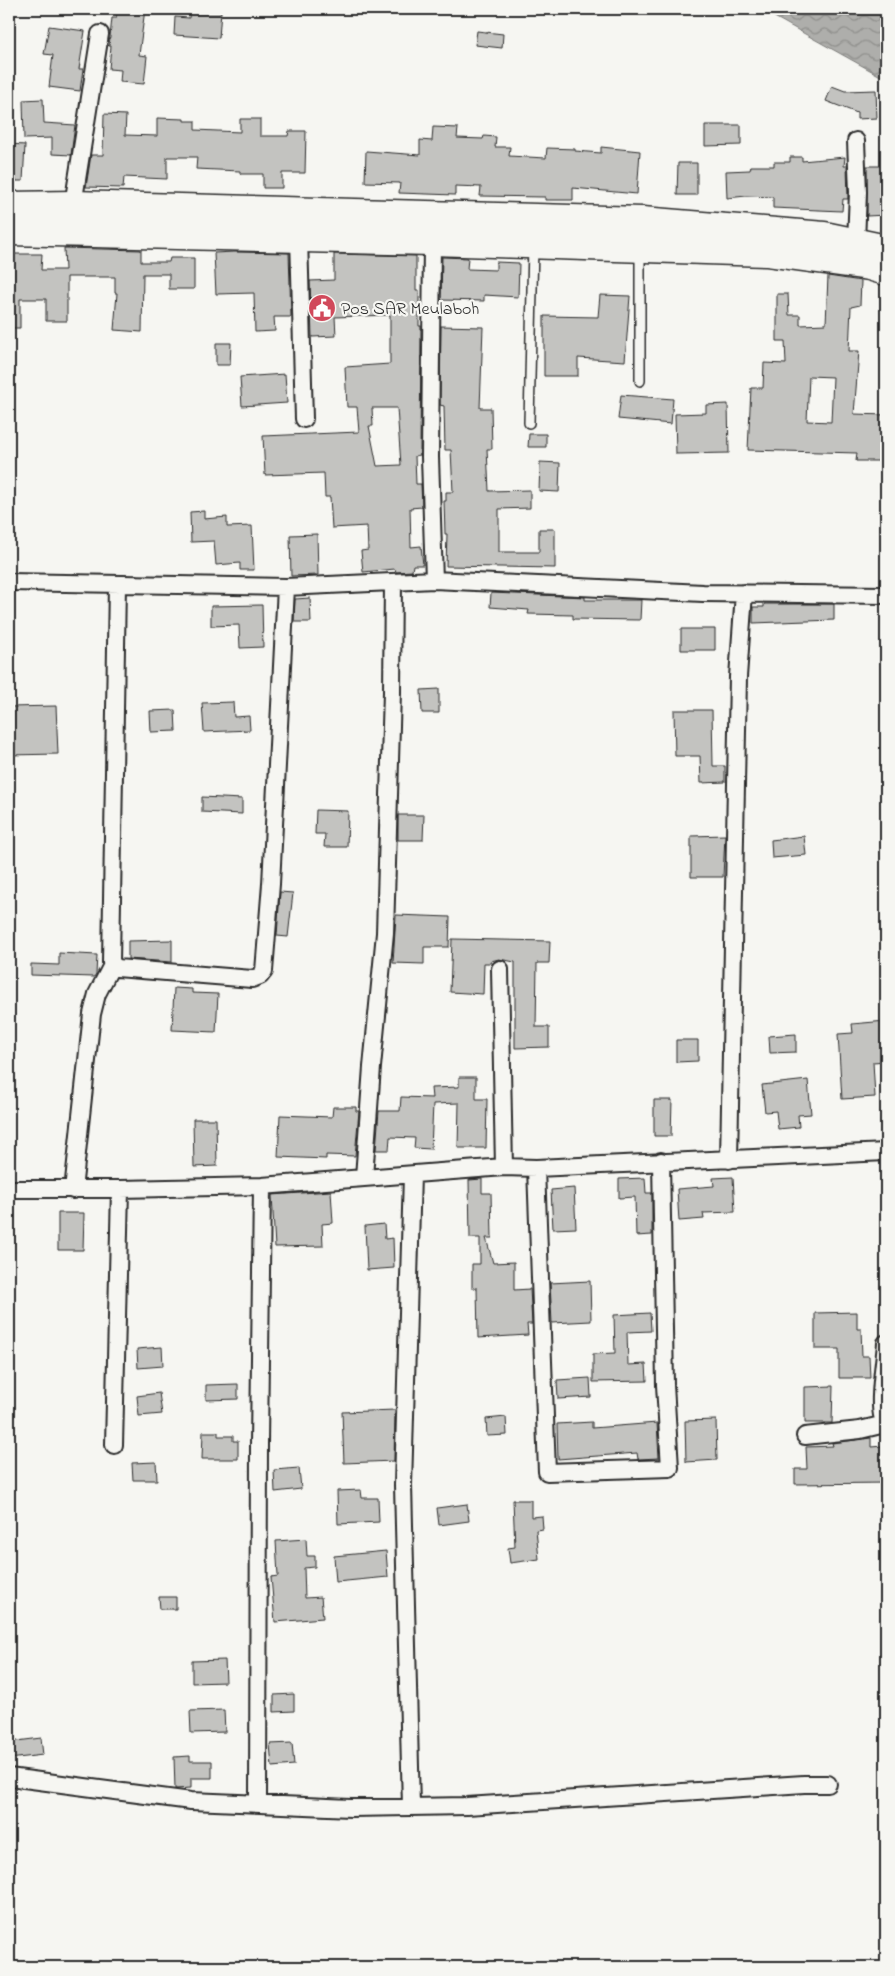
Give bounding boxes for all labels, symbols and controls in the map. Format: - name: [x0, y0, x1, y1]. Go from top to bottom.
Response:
- public building icon: Pos SAR Meulaboh: [307, 293, 337, 323]
- place label: Pos SAR Meulaboh: [341, 297, 479, 323]

